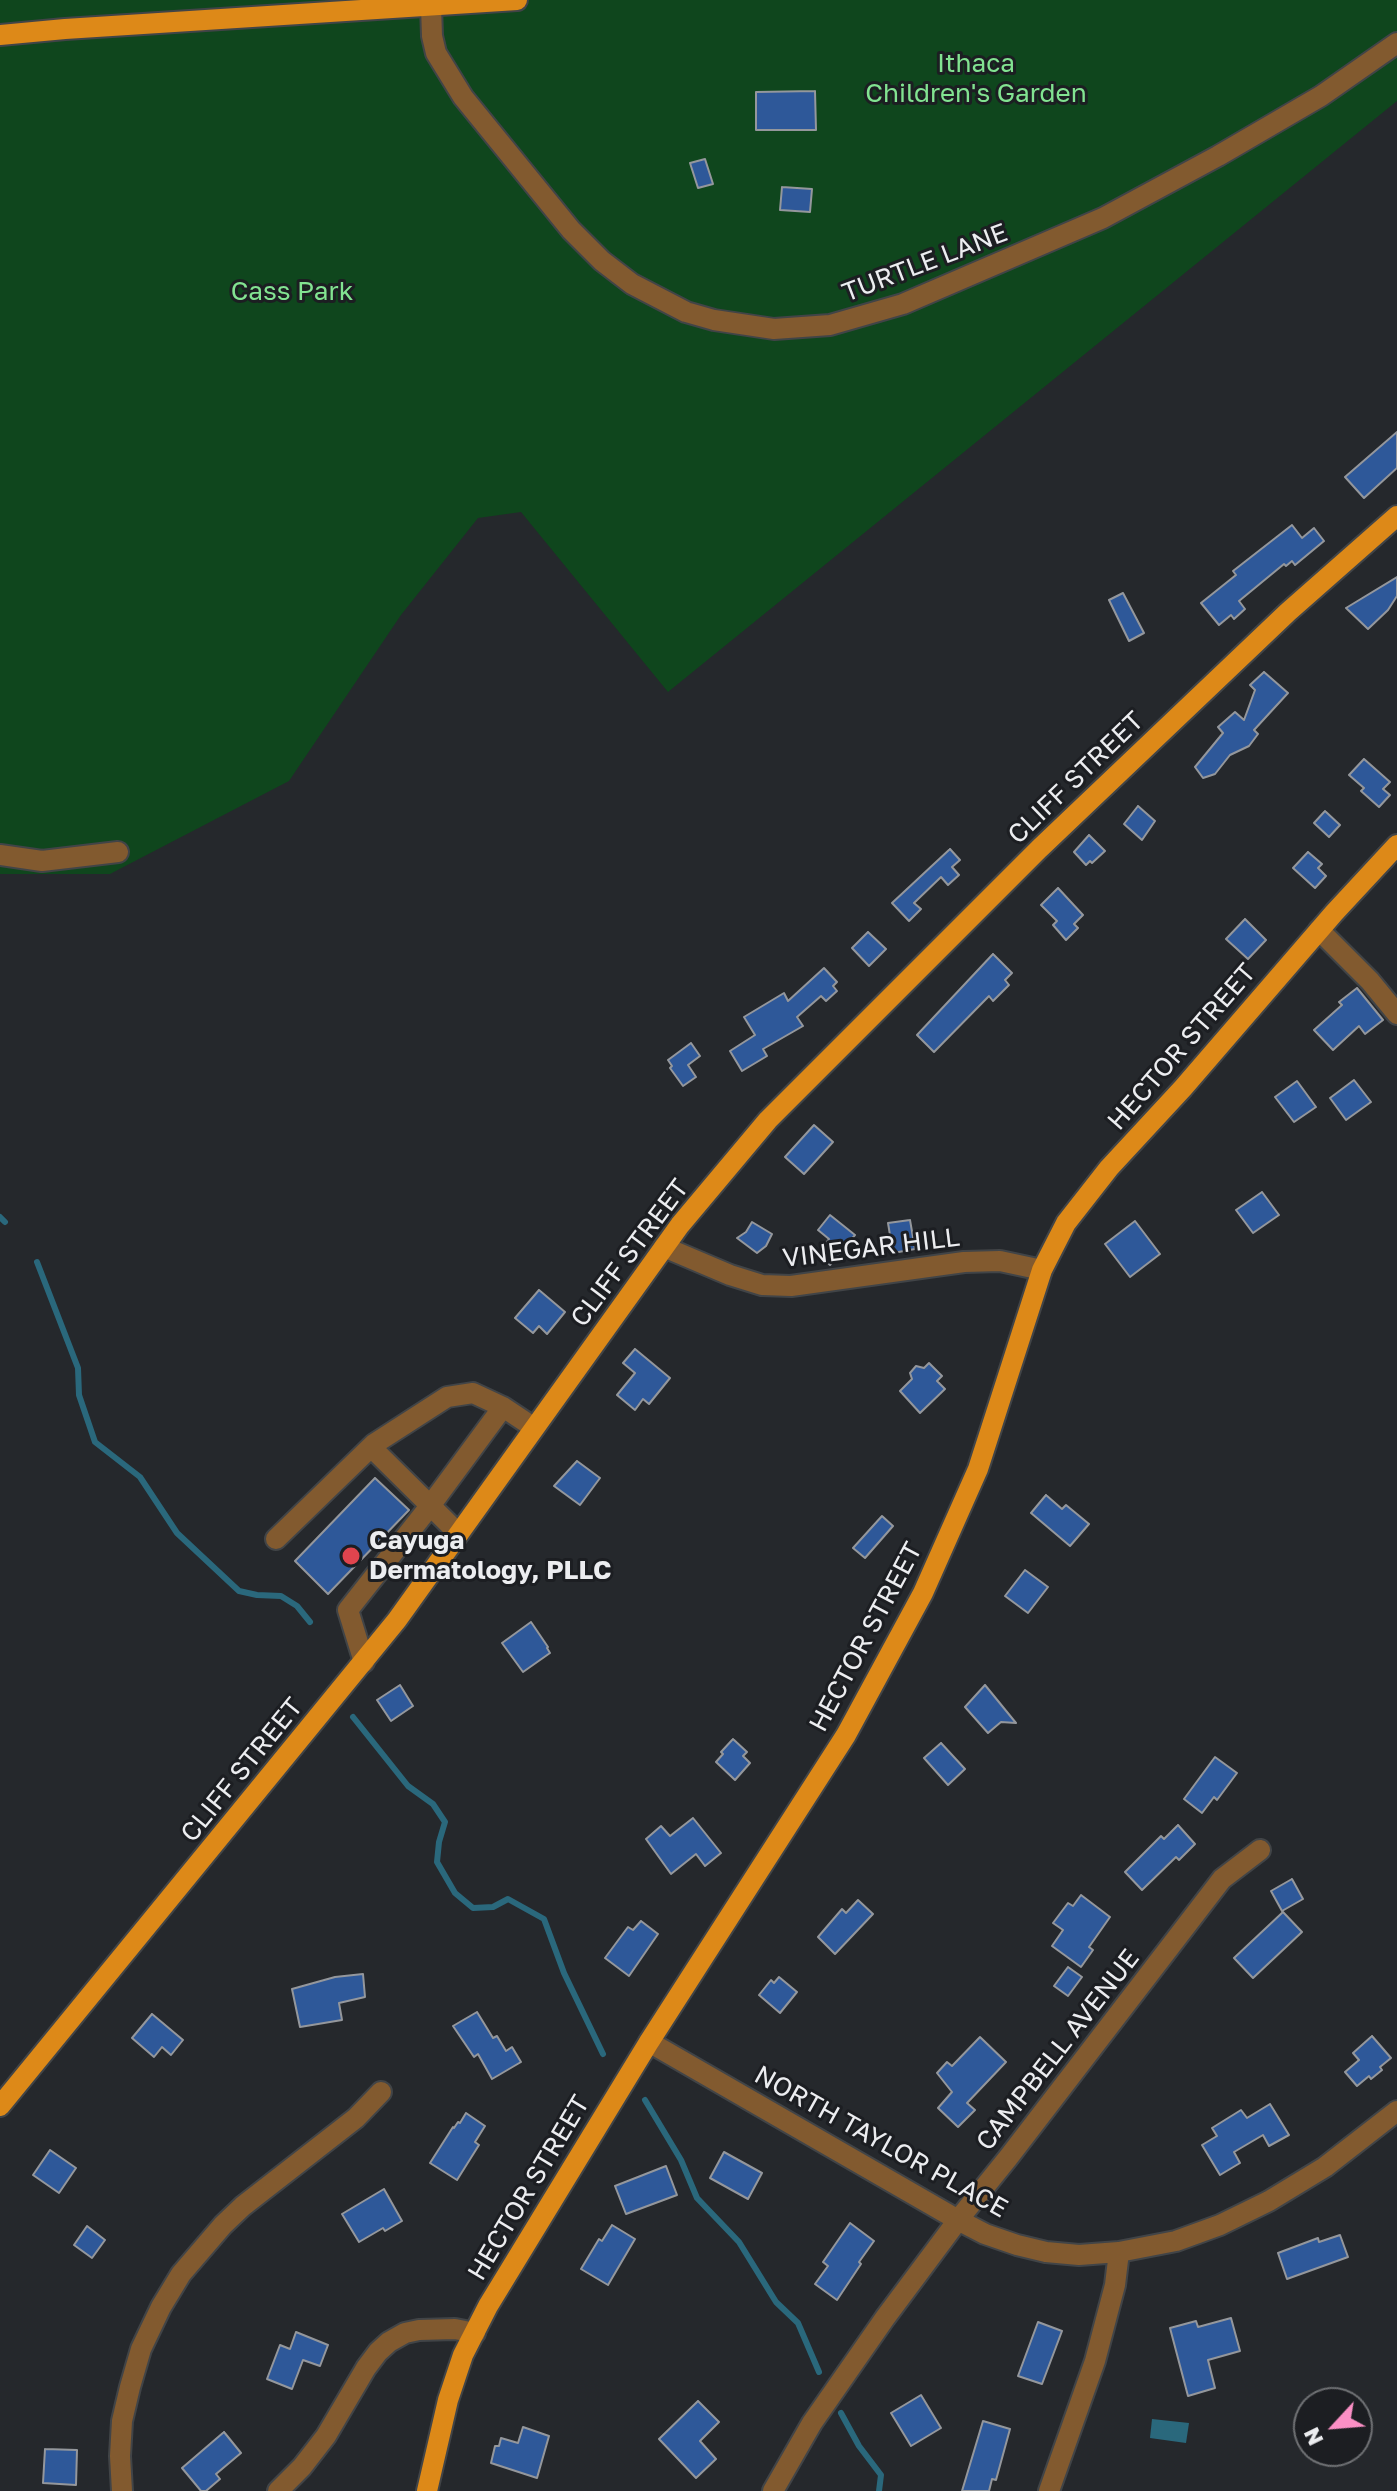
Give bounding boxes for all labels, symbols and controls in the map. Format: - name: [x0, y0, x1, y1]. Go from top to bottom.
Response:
- park label: Ithaca Children's Garden: [865, 48, 1087, 110]
- street label: TURTLE LANE: [838, 217, 1012, 309]
- park label: Cass Park: [231, 276, 353, 308]
- street label: CLIFF STREET: [1002, 706, 1150, 850]
- street label: HECTOR STREET: [1101, 958, 1263, 1136]
- street label: CLIFF STREET: [564, 1173, 696, 1333]
- street label: VINEGAR HILL: [781, 1222, 961, 1274]
- place label: Cayuga Dermatology, PLLC: [369, 1525, 611, 1586]
- street label: HECTOR STREET: [803, 1537, 929, 1737]
- marker: Cayuga Dermatology, PLLC: [340, 1545, 362, 1567]
- street label: CLIFF STREET: [174, 1692, 310, 1848]
- street label: CAMPBELL AVENUE: [970, 1943, 1146, 2157]
- street label: NORTH TAYLOR PLACE: [749, 2059, 1013, 2225]
- street label: HECTOR STREET: [462, 2090, 596, 2286]
- north arrow: [1293, 2387, 1373, 2467]
- text: N: [1297, 2423, 1329, 2450]

